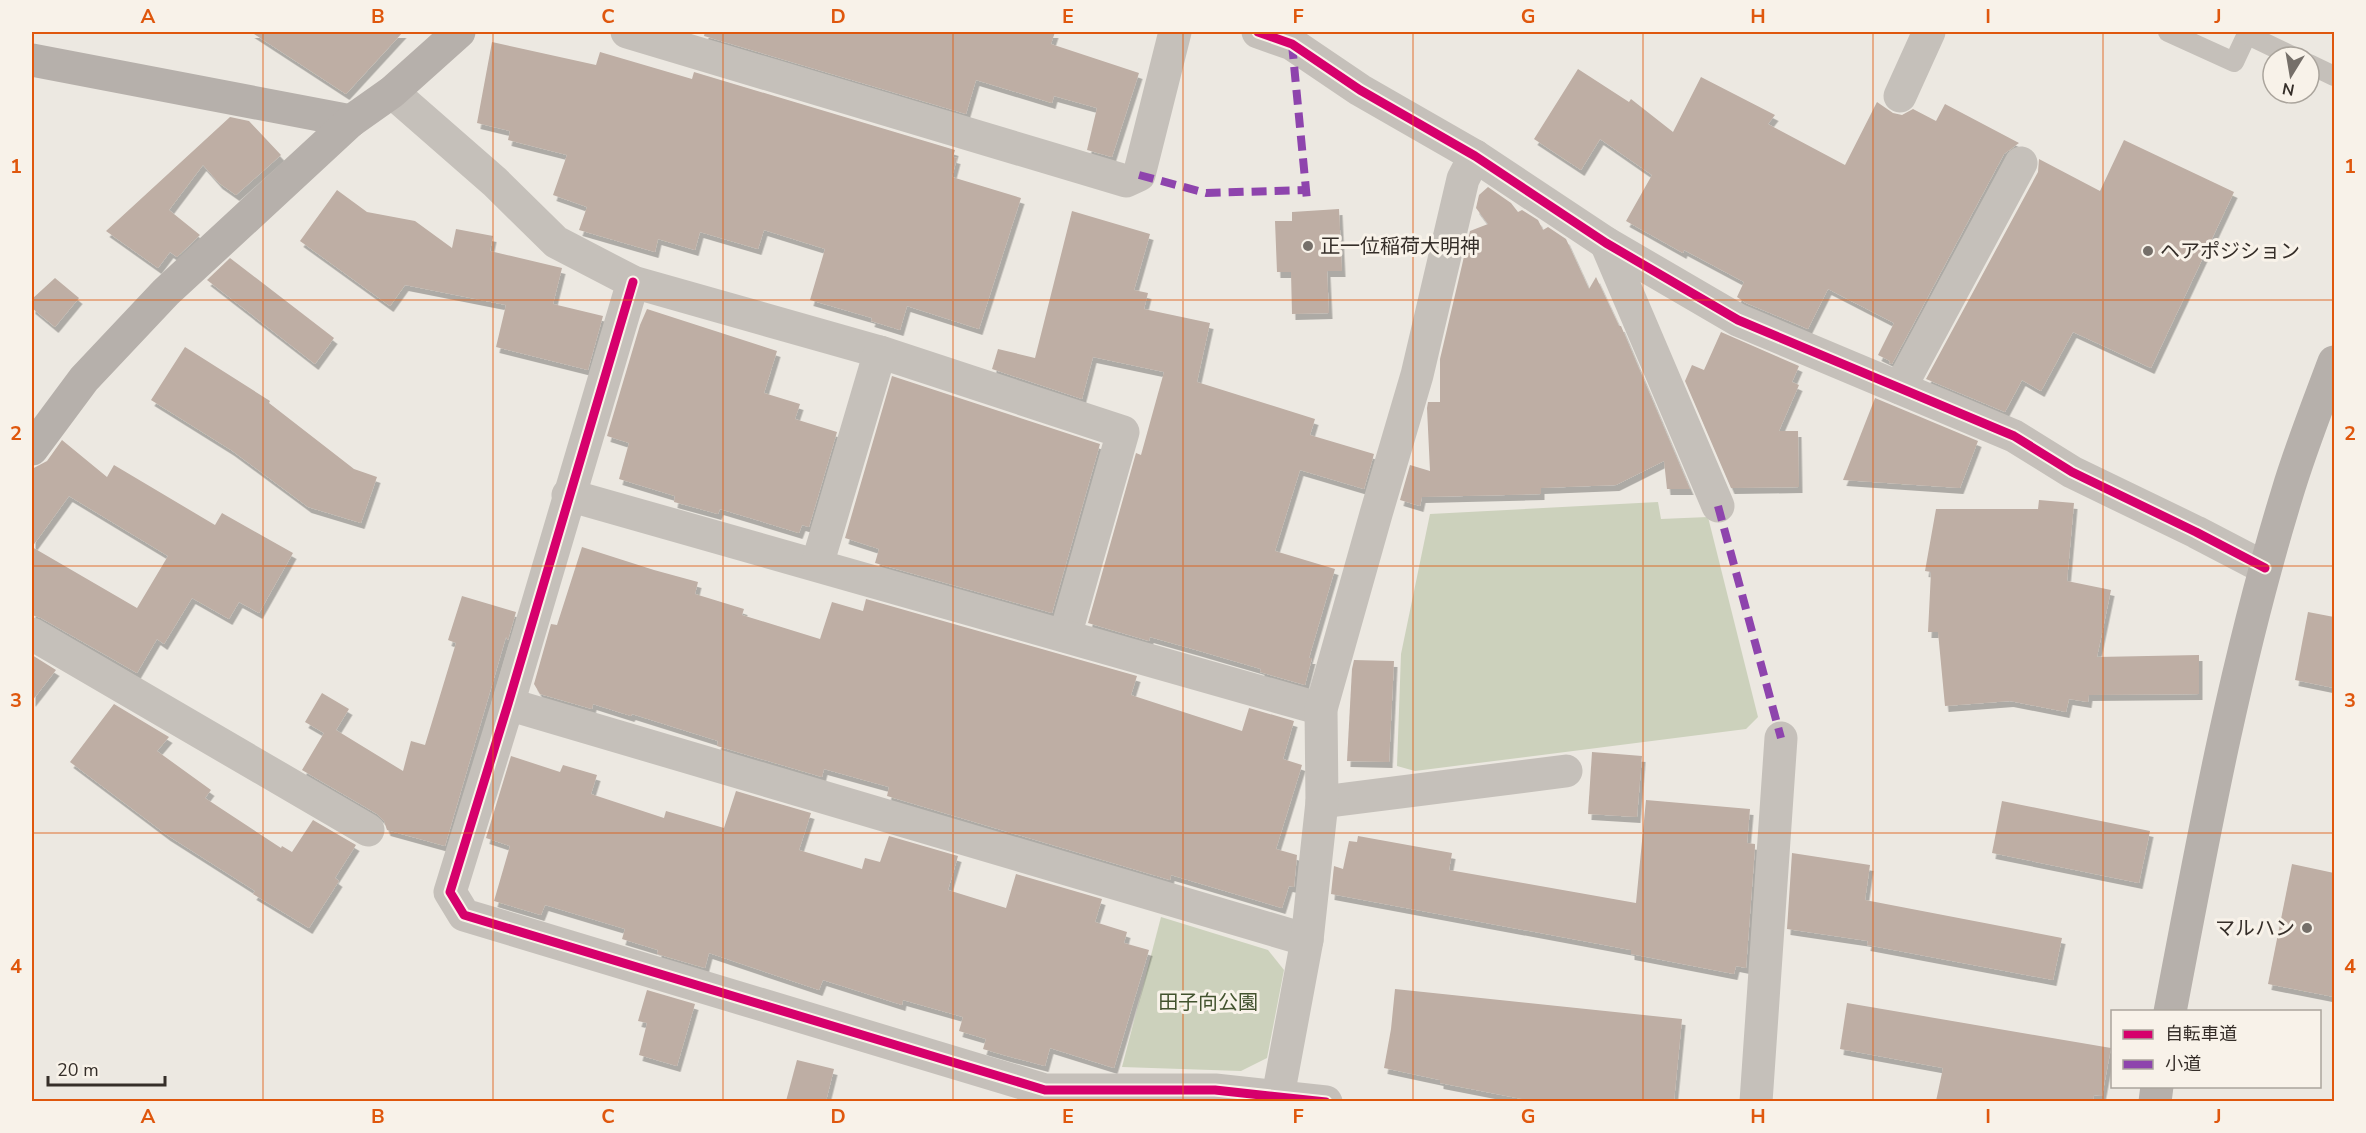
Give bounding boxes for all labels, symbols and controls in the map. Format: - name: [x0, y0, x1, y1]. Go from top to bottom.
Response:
- text: A: [141, 3, 156, 30]
- text: B: [371, 3, 385, 30]
- text: C: [601, 3, 615, 30]
- text: D: [830, 3, 846, 30]
- text: E: [1062, 3, 1074, 30]
- text: F: [1292, 3, 1304, 30]
- text: G: [1521, 3, 1535, 30]
- text: H: [1750, 3, 1766, 30]
- text: I: [1985, 3, 1991, 30]
- text: J: [2213, 3, 2222, 30]
- north arrow: [2261, 45, 2321, 105]
- text: N: [2280, 77, 2296, 101]
- text: 1: [10, 153, 22, 180]
- text: 1: [2344, 153, 2356, 180]
- place label: 正一位稲荷大明神: [1320, 233, 1480, 260]
- place label: ヘアポジション: [2160, 238, 2300, 265]
- marker: 正一位稲荷大明神: [1301, 239, 1315, 253]
- marker: ヘアポジション: [2141, 244, 2155, 258]
- text: 2: [10, 420, 22, 447]
- text: 2: [2344, 420, 2356, 447]
- text: 3: [10, 687, 22, 714]
- text: 3: [2344, 687, 2356, 714]
- place label: マルハン: [2215, 915, 2295, 942]
- marker: マルハン: [2300, 921, 2314, 935]
- text: 4: [10, 953, 22, 980]
- text: 4: [2344, 953, 2356, 980]
- park label: 田子向公園: [1158, 989, 1258, 1016]
- legend: [2111, 1010, 2321, 1088]
- text: 自転車道: [2165, 1022, 2237, 1046]
- scale bar: [48, 1049, 165, 1087]
- text: 小道: [2165, 1052, 2201, 1076]
- text: 20 m: [57, 1058, 99, 1082]
- text: A: [141, 1103, 156, 1130]
- text: B: [371, 1103, 385, 1130]
- text: C: [601, 1103, 615, 1130]
- text: D: [830, 1103, 846, 1130]
- text: E: [1062, 1103, 1074, 1130]
- text: F: [1292, 1103, 1304, 1130]
- text: G: [1521, 1103, 1535, 1130]
- text: H: [1750, 1103, 1766, 1130]
- text: I: [1985, 1103, 1991, 1130]
- text: J: [2213, 1103, 2222, 1130]

